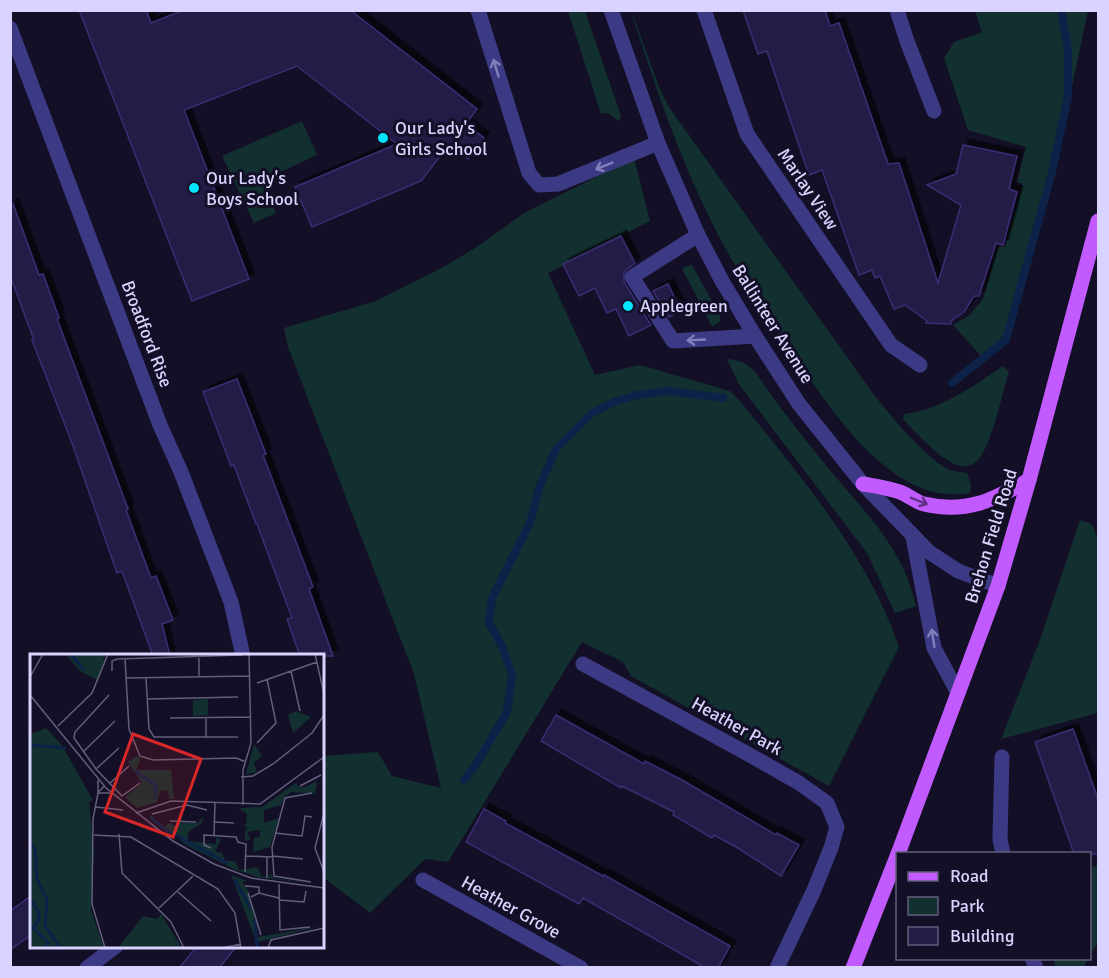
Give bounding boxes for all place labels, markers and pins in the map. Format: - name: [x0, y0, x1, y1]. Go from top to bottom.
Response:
- place label: Our Lady's Girls School: [395, 117, 488, 160]
- marker: Our Lady's Girls School: [376, 131, 390, 145]
- place label: Our Lady's Boys School: [206, 167, 299, 210]
- marker: Our Lady's Boys School: [187, 181, 201, 195]
- place label: Applegreen: [640, 295, 728, 317]
- marker: Applegreen: [621, 299, 635, 313]

